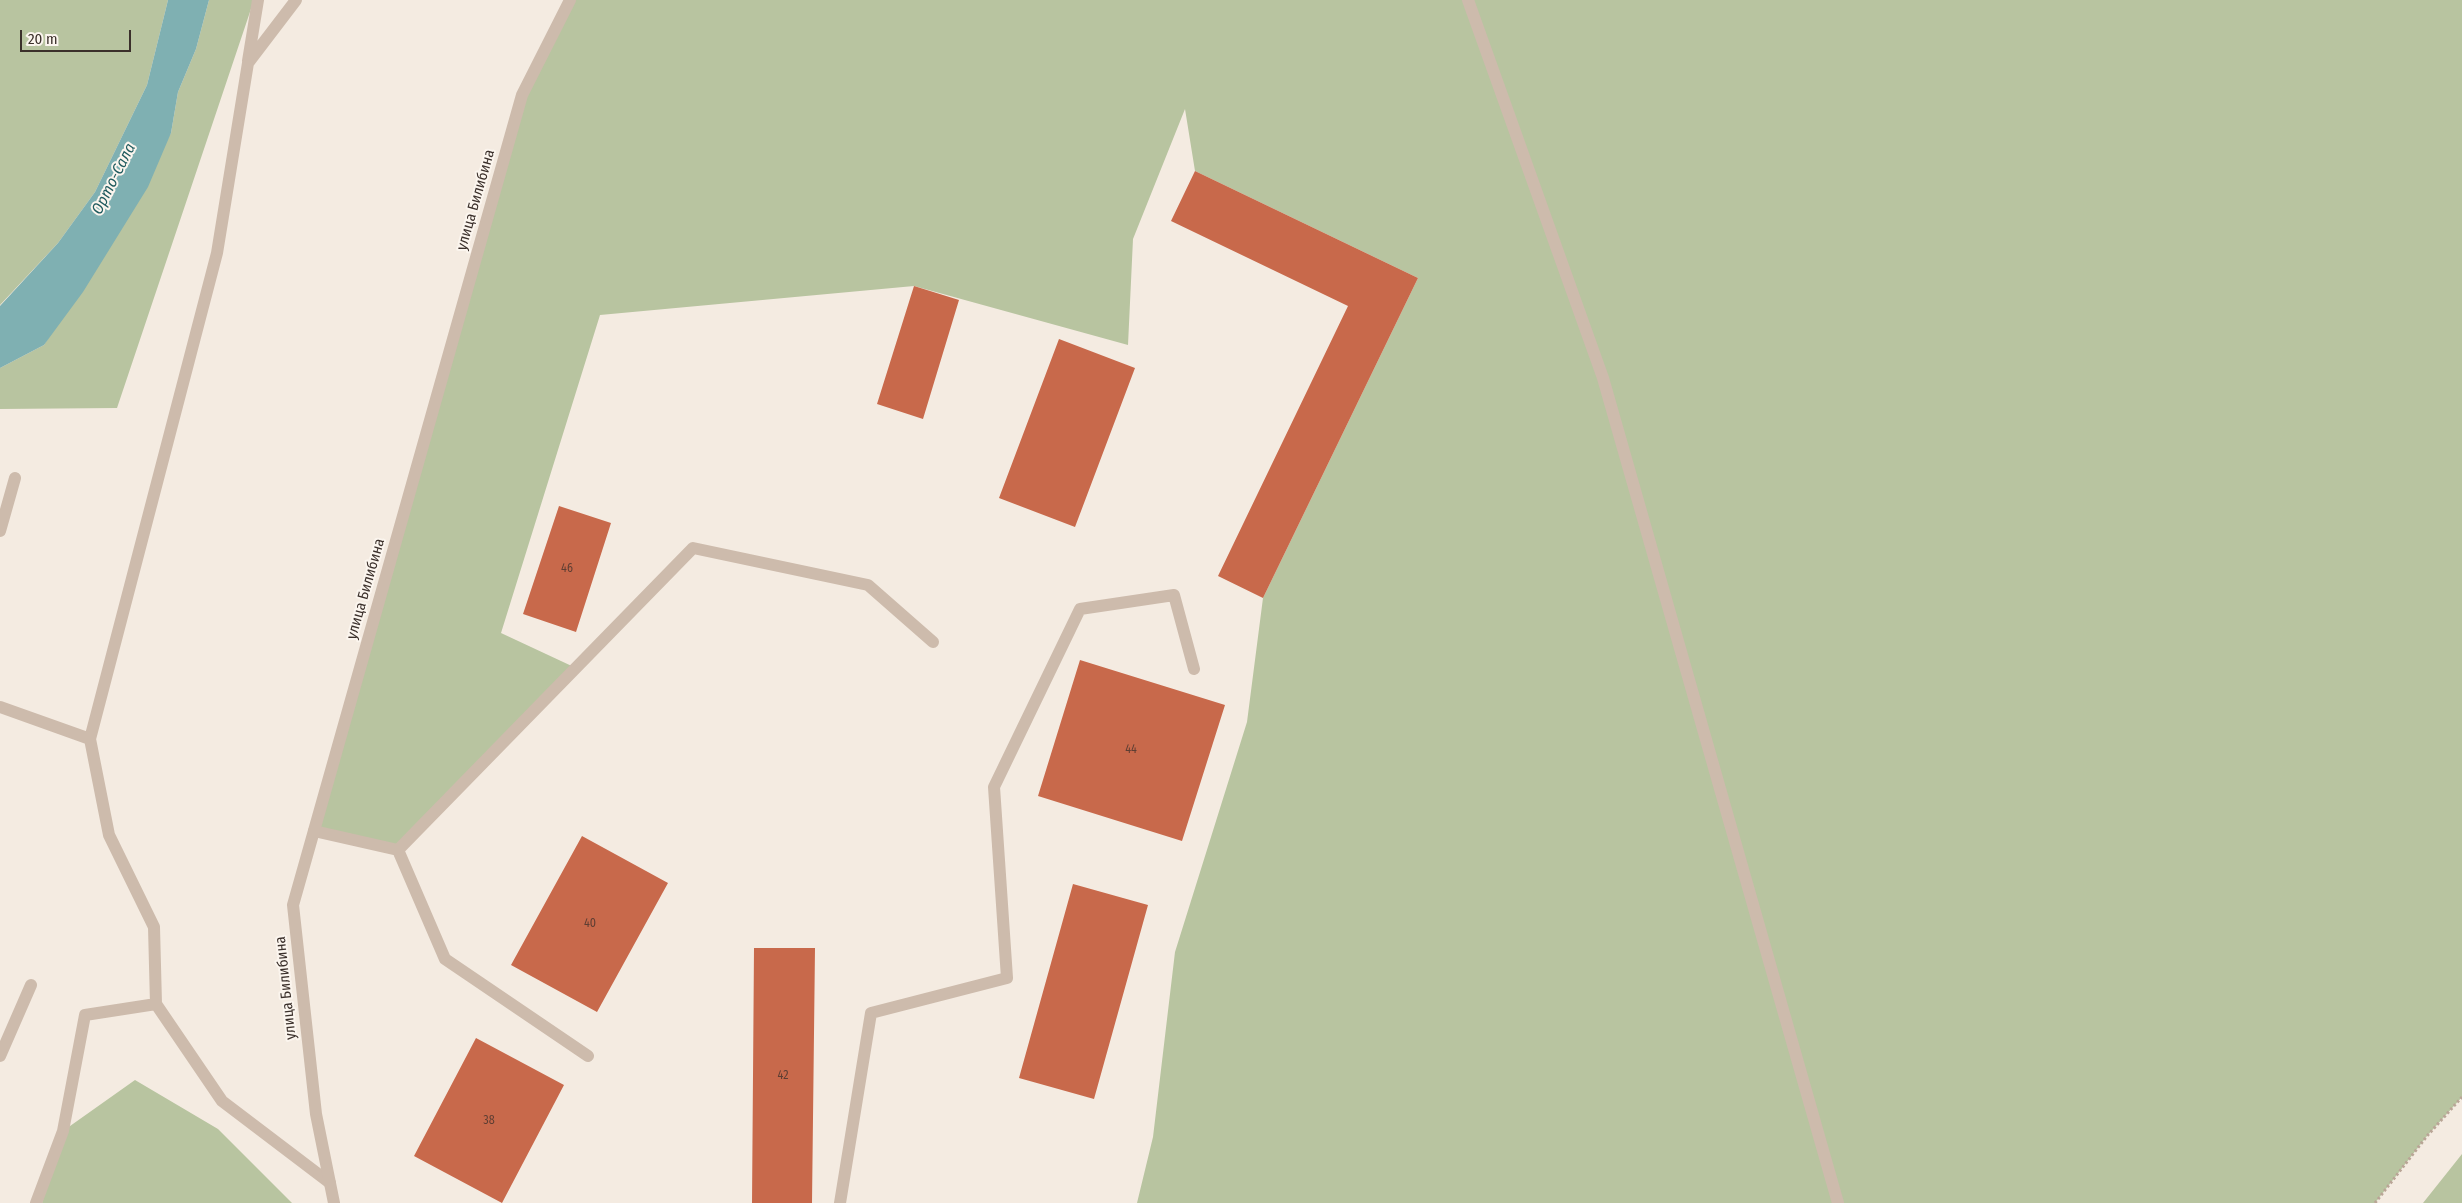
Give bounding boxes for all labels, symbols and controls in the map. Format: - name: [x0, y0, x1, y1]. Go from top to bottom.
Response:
- scale bar: [22, 20, 134, 52]
- text: 20 m: [28, 30, 58, 48]
- water label: Орто-Сала: [88, 140, 140, 218]
- street label: улица Билибина: [453, 148, 499, 252]
- street label: улица Билибина: [343, 537, 389, 641]
- house number: 46: [561, 562, 573, 576]
- house number: 44: [1125, 743, 1137, 757]
- house number: 40: [584, 917, 596, 931]
- street label: улица Билибина: [272, 935, 300, 1041]
- house number: 42: [778, 1069, 788, 1083]
- house number: 38: [483, 1114, 495, 1128]

